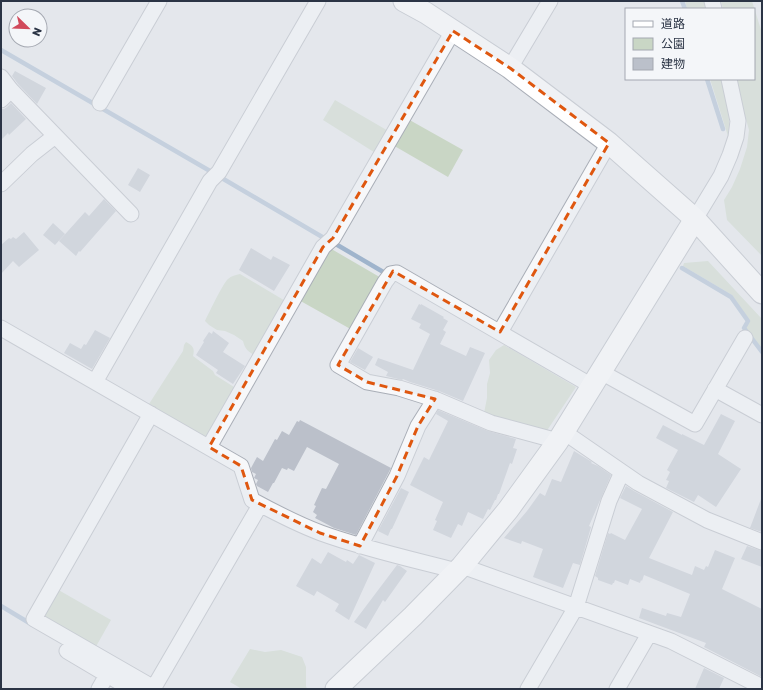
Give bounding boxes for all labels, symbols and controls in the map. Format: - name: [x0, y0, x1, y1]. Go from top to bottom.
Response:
- north arrow: [8, 8, 48, 48]
- legend: [625, 8, 755, 80]
- text: 道路: [661, 17, 685, 31]
- text: N: [29, 26, 44, 38]
- text: 公園: [661, 37, 685, 51]
- text: 建物: [661, 57, 685, 71]

